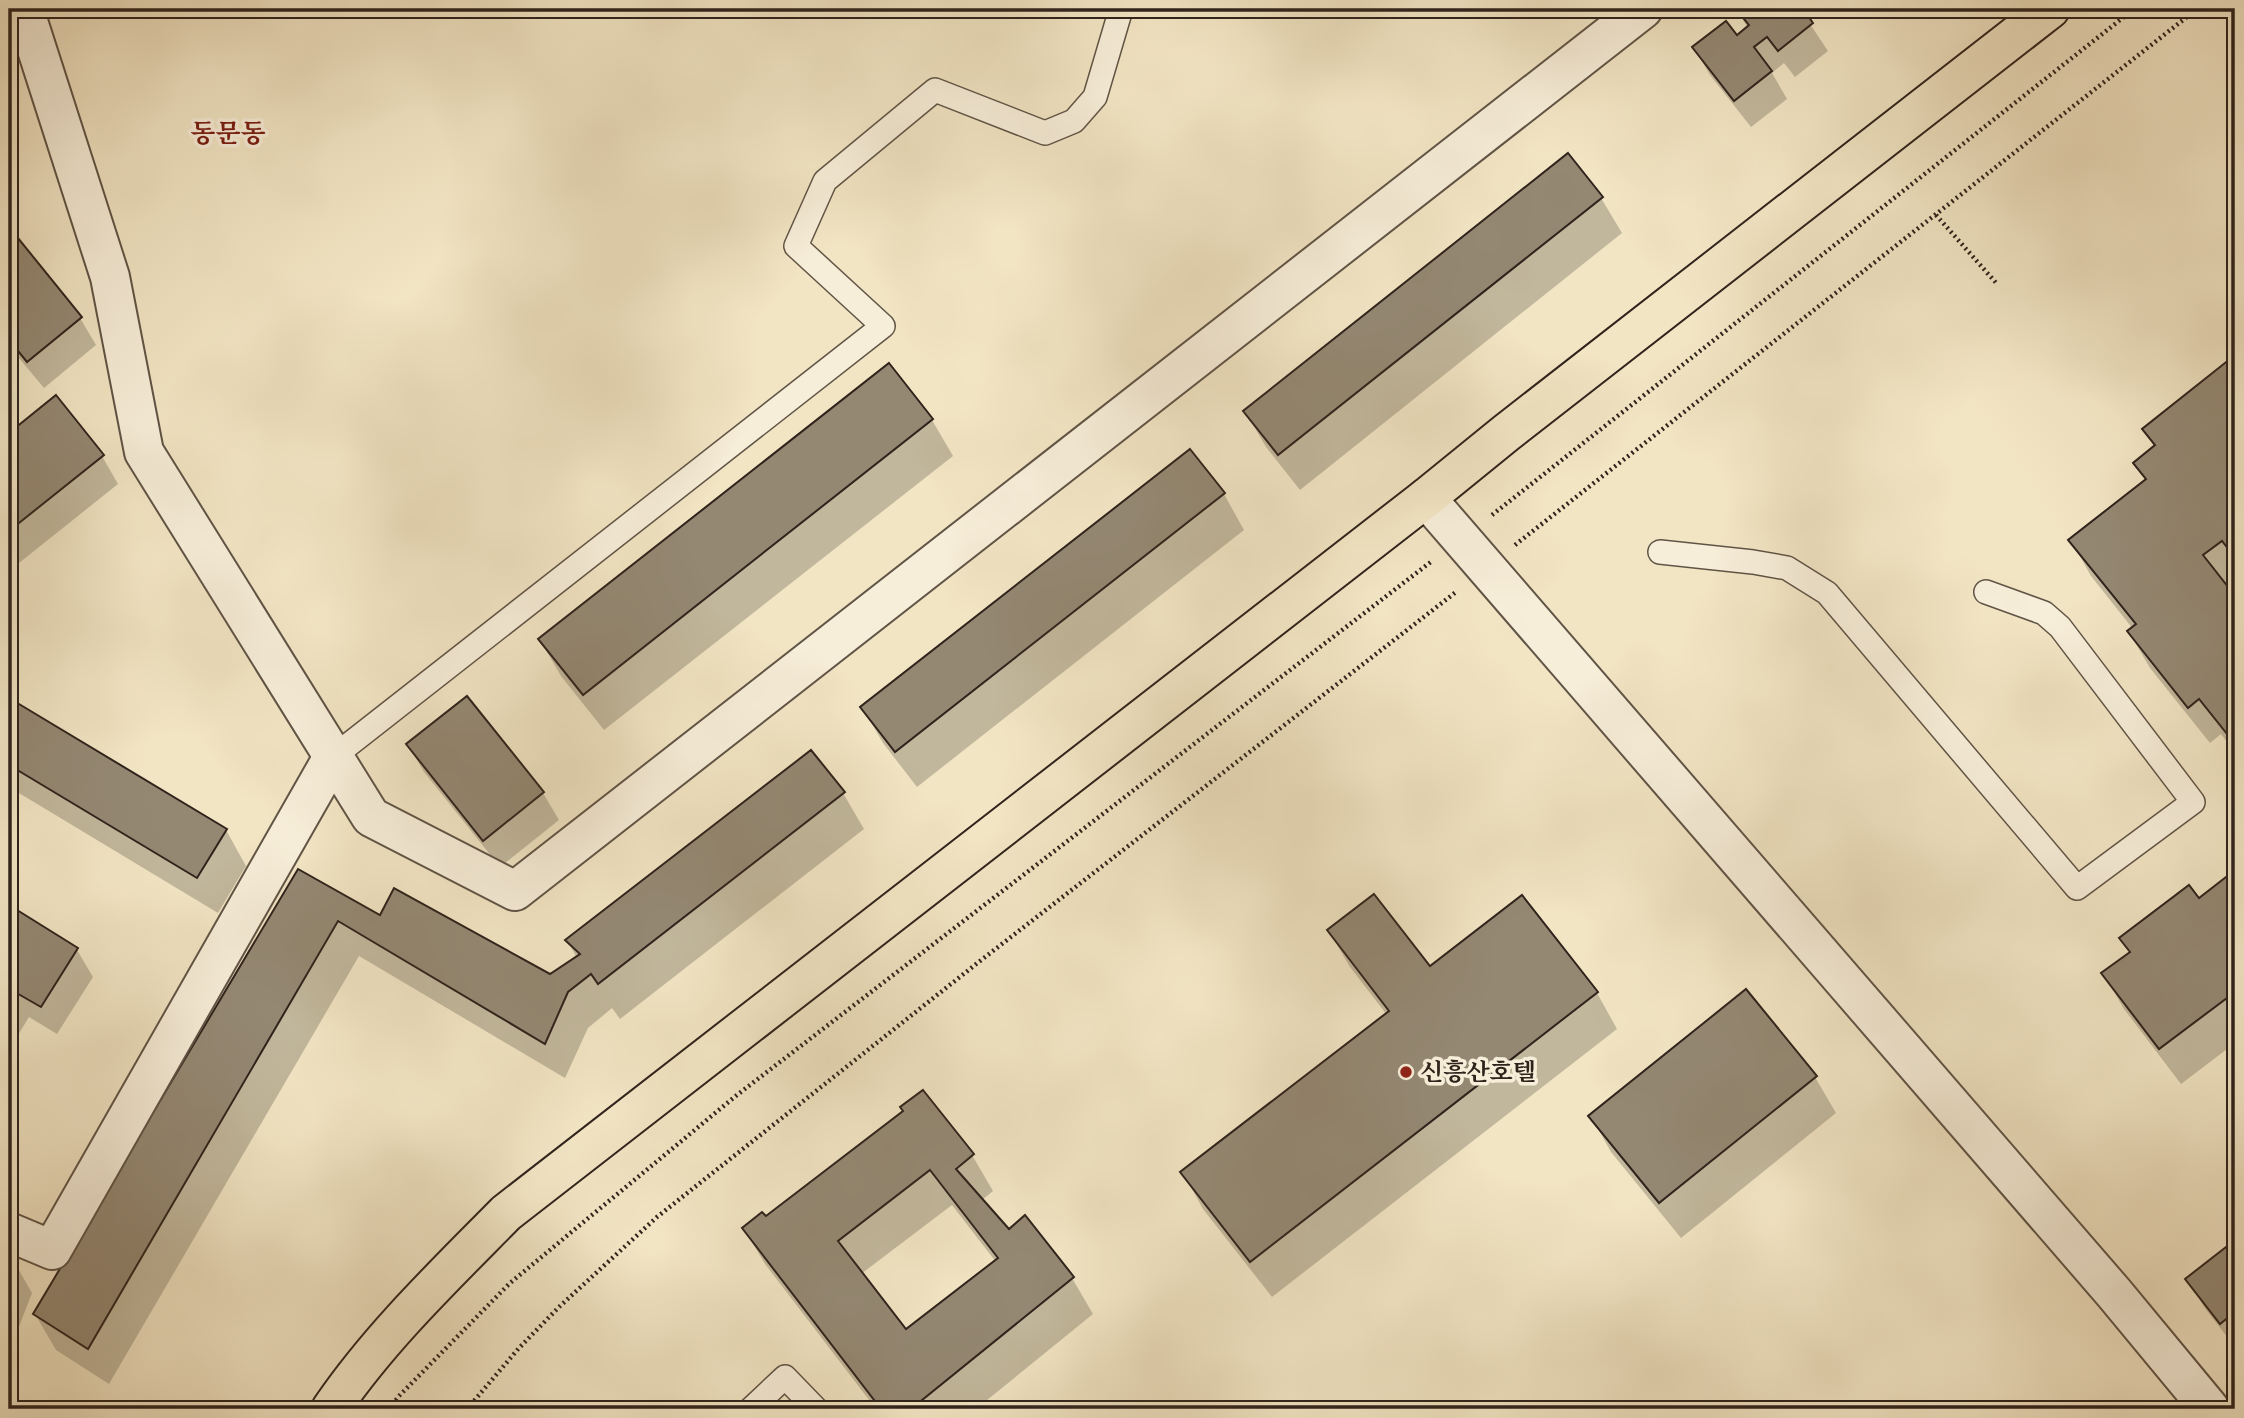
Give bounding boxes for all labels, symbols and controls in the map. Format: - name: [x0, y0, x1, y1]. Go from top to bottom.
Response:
- district label: 동문동: [190, 116, 266, 150]
- place label: 신흥산호텔: [1420, 1056, 1536, 1087]
- marker: 신흥산호텔: [1398, 1064, 1414, 1080]

